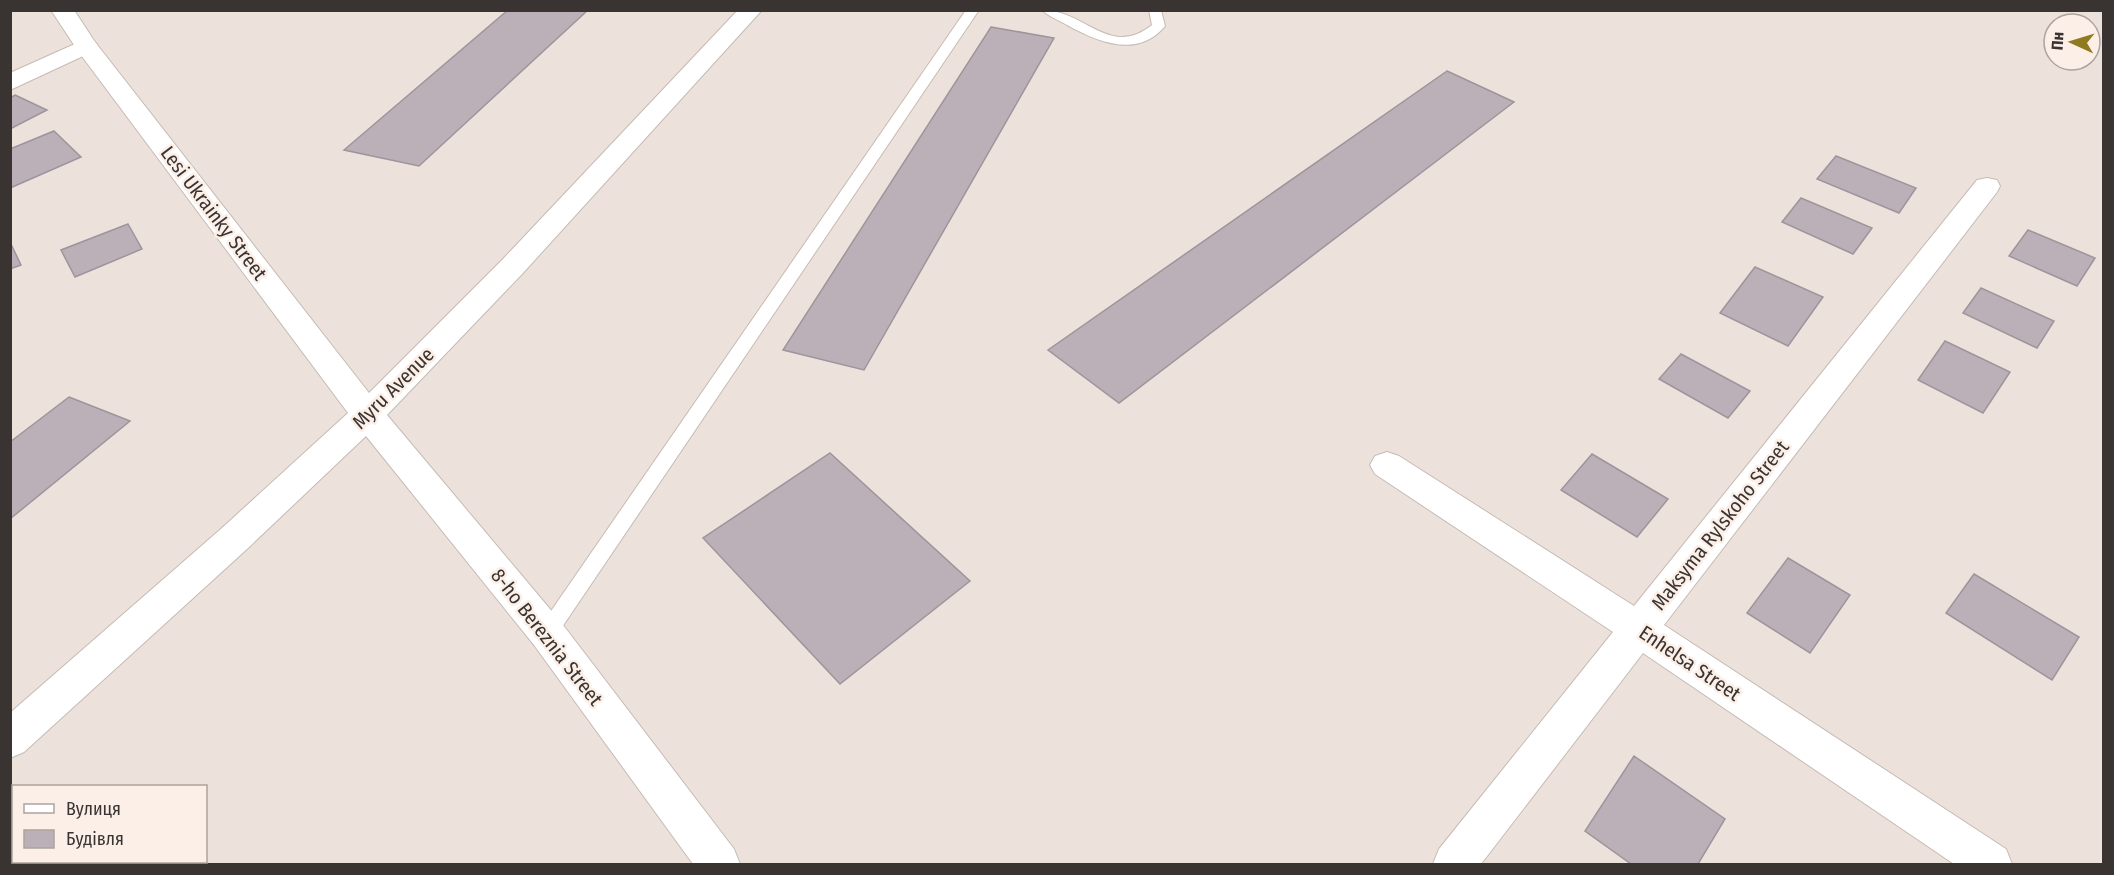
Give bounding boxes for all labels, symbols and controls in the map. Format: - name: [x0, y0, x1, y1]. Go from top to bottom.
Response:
- north arrow: [2042, 12, 2102, 72]
- text: Пн: [2047, 31, 2068, 51]
- street label: Lesi Ukrainky Street: [156, 141, 272, 285]
- street label: Myru Avenue: [347, 342, 439, 434]
- street label: Maksyma Rylskoho Street: [1646, 435, 1794, 615]
- street label: 8-ho Bereznia Street: [486, 564, 608, 711]
- street label: Enhelsa Street: [1635, 620, 1746, 706]
- legend: [12, 785, 207, 863]
- text: Вулиця: [66, 798, 121, 820]
- text: Будівля: [66, 828, 124, 850]

